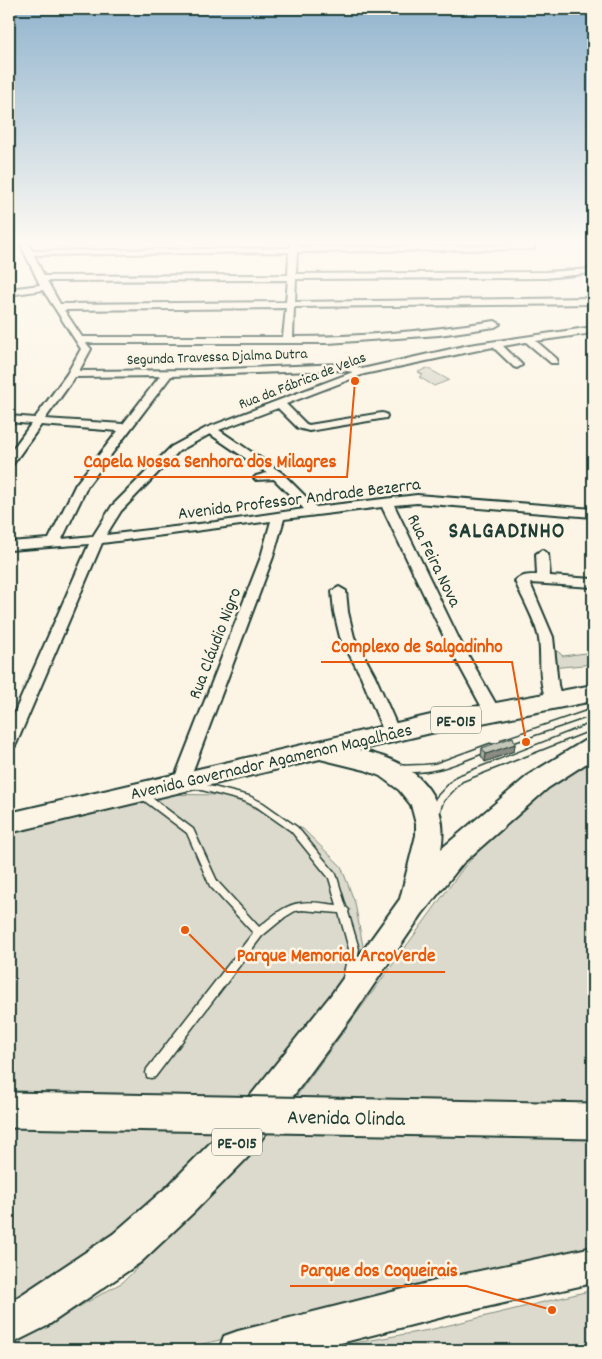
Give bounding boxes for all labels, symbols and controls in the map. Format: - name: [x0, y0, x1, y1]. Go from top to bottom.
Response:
- street label: Segunda Travessa Djalma Dutra: [126, 344, 309, 372]
- street label: Rua da Fábrica de Velas: [236, 347, 370, 416]
- callout: Capela Nossa Senhora dos Milagres: [74, 443, 347, 477]
- text: Capela Nossa Senhora dos Milagres: [84, 450, 336, 477]
- street label: Avenida Professor Andrade Bezerra: [177, 473, 423, 528]
- street label: Rua Feira Nova: [400, 510, 466, 612]
- district label: SALGADINHO: [449, 517, 565, 548]
- street label: Rua Cláudio Nigro: [184, 585, 249, 703]
- callout: Complexo de Salgadinho: [321, 628, 512, 662]
- text: Complexo de Salgadinho: [331, 635, 503, 662]
- road number: PE-015: [431, 706, 481, 734]
- street label: Avenida Governador Agamenon Magalhães: [128, 719, 415, 808]
- callout: Parque Memorial ArcoVerde: [227, 938, 445, 972]
- text: Parque Memorial ArcoVerde: [237, 944, 435, 971]
- street label: Avenida Olinda: [287, 1104, 406, 1136]
- road number: PE-015: [212, 1128, 262, 1156]
- callout: Parque dos Coqueirais: [290, 1252, 467, 1286]
- text: Parque dos Coqueirais: [300, 1259, 458, 1286]

